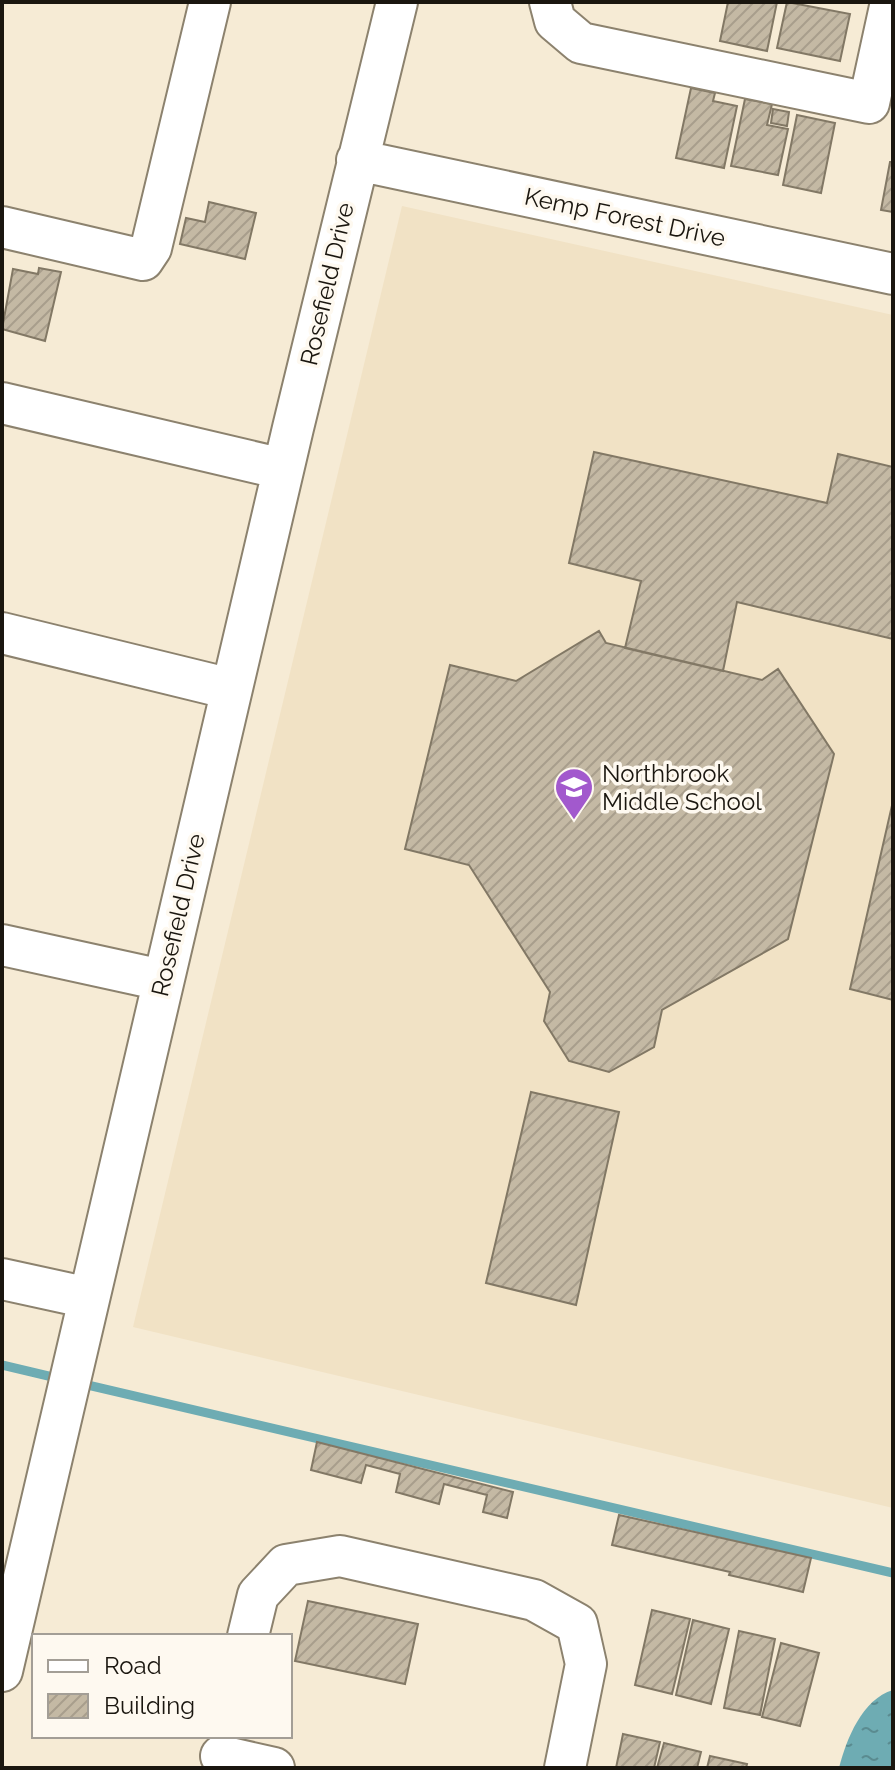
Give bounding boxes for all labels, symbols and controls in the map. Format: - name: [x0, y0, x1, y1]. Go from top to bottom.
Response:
- street label: Kemp Forest Drive: [522, 182, 728, 252]
- street label: Rosefield Drive: [294, 200, 360, 368]
- place label: Northbrook Middle School: [602, 759, 762, 816]
- school or university icon: Northbrook Middle School: [553, 766, 595, 821]
- street label: Rosefield Drive: [145, 831, 211, 999]
- legend: [32, 1634, 292, 1738]
- text: Road: [104, 1651, 162, 1680]
- text: Building: [104, 1691, 195, 1720]

